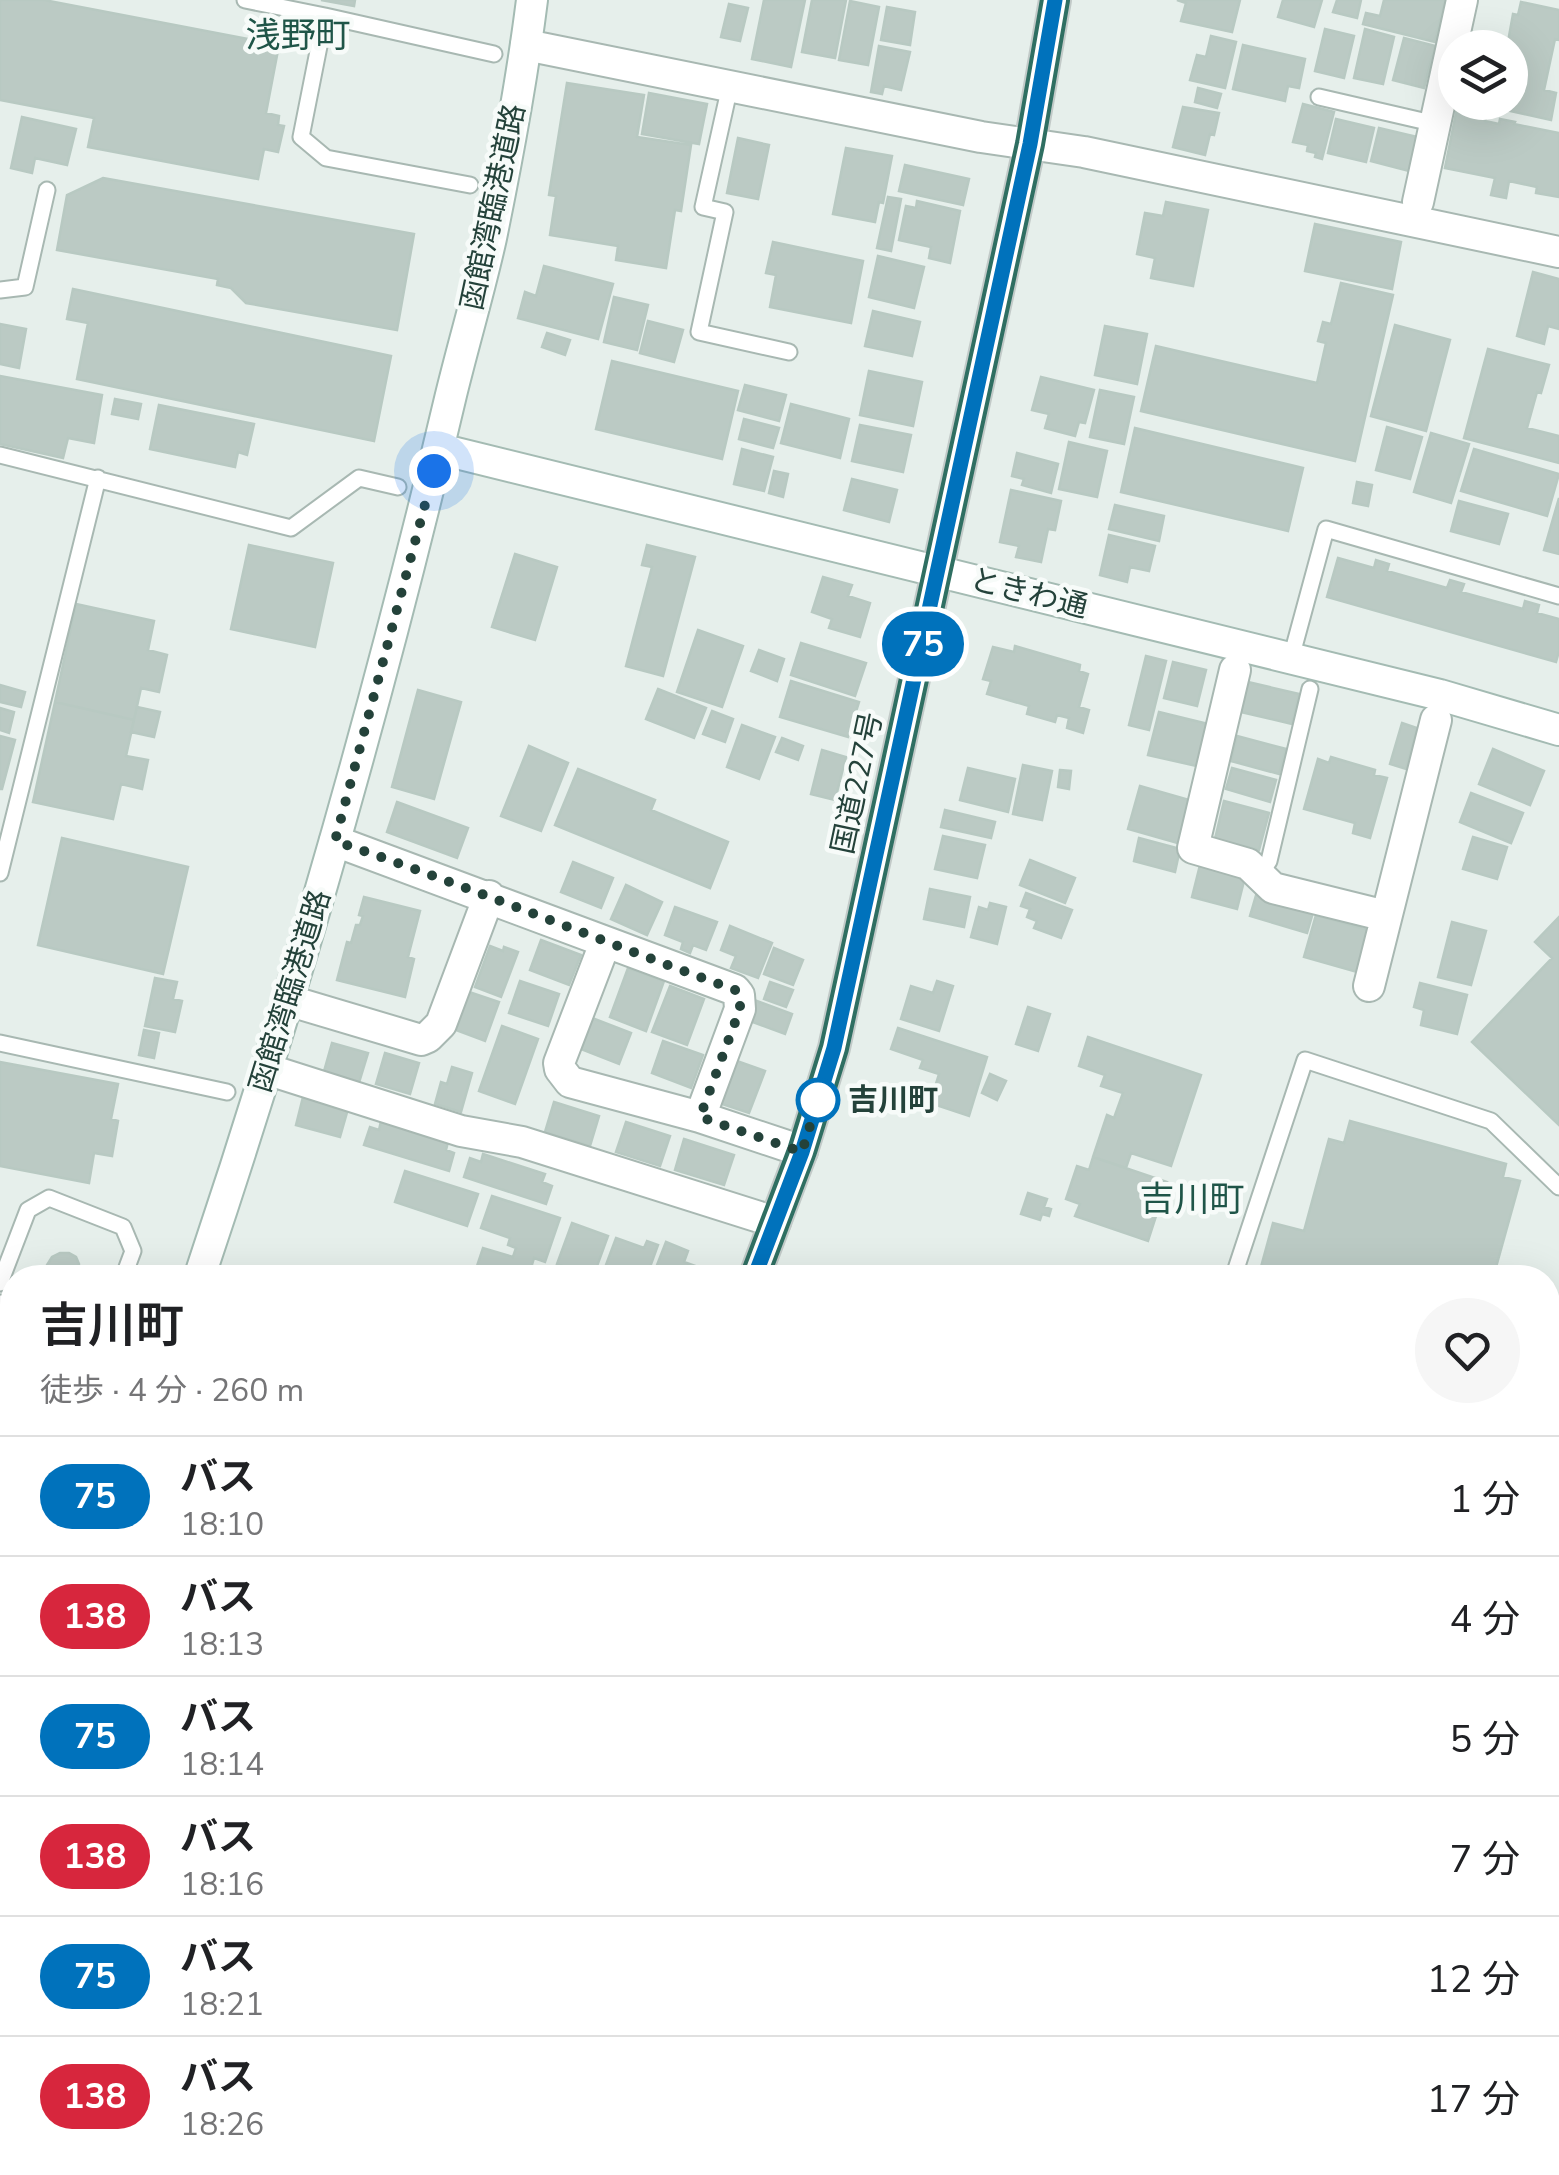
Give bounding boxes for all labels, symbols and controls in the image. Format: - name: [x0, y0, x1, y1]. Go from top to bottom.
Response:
- district label: 浅野町: [245, 12, 351, 59]
- map controls: [1438, 30, 1528, 120]
- button: layers: [1438, 30, 1528, 120]
- street label: 函館湾臨港道路: [452, 100, 535, 314]
- your location: [409, 446, 459, 496]
- street label: ときわ通: [966, 559, 1092, 628]
- line badge: 75: [878, 612, 968, 676]
- text: 75: [902, 621, 944, 668]
- street label: 国道227号: [822, 708, 893, 858]
- street label: 函館湾臨港道路: [240, 885, 341, 1098]
- marker: 吉川町: [797, 1079, 839, 1121]
- place label: 吉川町: [848, 1080, 938, 1121]
- district label: 吉川町: [1139, 1176, 1245, 1223]
- text: 吉川町: [40, 1293, 184, 1359]
- button: heart: [1415, 1298, 1520, 1403]
- text: 徒歩 · 4 分 · 260 m: [40, 1369, 304, 1412]
- text: バス: [180, 1452, 256, 1503]
- text: 75: [74, 1473, 116, 1520]
- text: 1 分: [1449, 1474, 1520, 1525]
- text: 18:10: [180, 1503, 264, 1546]
- text: バス: [180, 1572, 256, 1623]
- text: 138: [63, 1593, 127, 1640]
- text: 4 分: [1449, 1594, 1520, 1645]
- text: 18:13: [180, 1623, 264, 1666]
- text: バス: [180, 1692, 256, 1743]
- text: 75: [74, 1713, 116, 1760]
- text: 5 分: [1449, 1714, 1520, 1765]
- text: 18:14: [180, 1743, 264, 1786]
- text: バス: [180, 1812, 256, 1863]
- text: 138: [63, 1833, 127, 1880]
- text: 7 分: [1449, 1834, 1520, 1885]
- text: 18:16: [180, 1863, 264, 1906]
- text: バス: [180, 1932, 256, 1983]
- text: 75: [74, 1953, 116, 2000]
- text: 12 分: [1427, 1954, 1520, 2005]
- text: 18:21: [180, 1983, 264, 2026]
- text: バス: [180, 2052, 256, 2103]
- text: 138: [63, 2073, 127, 2120]
- text: 17 分: [1427, 2074, 1520, 2125]
- text: 18:26: [180, 2103, 264, 2146]

